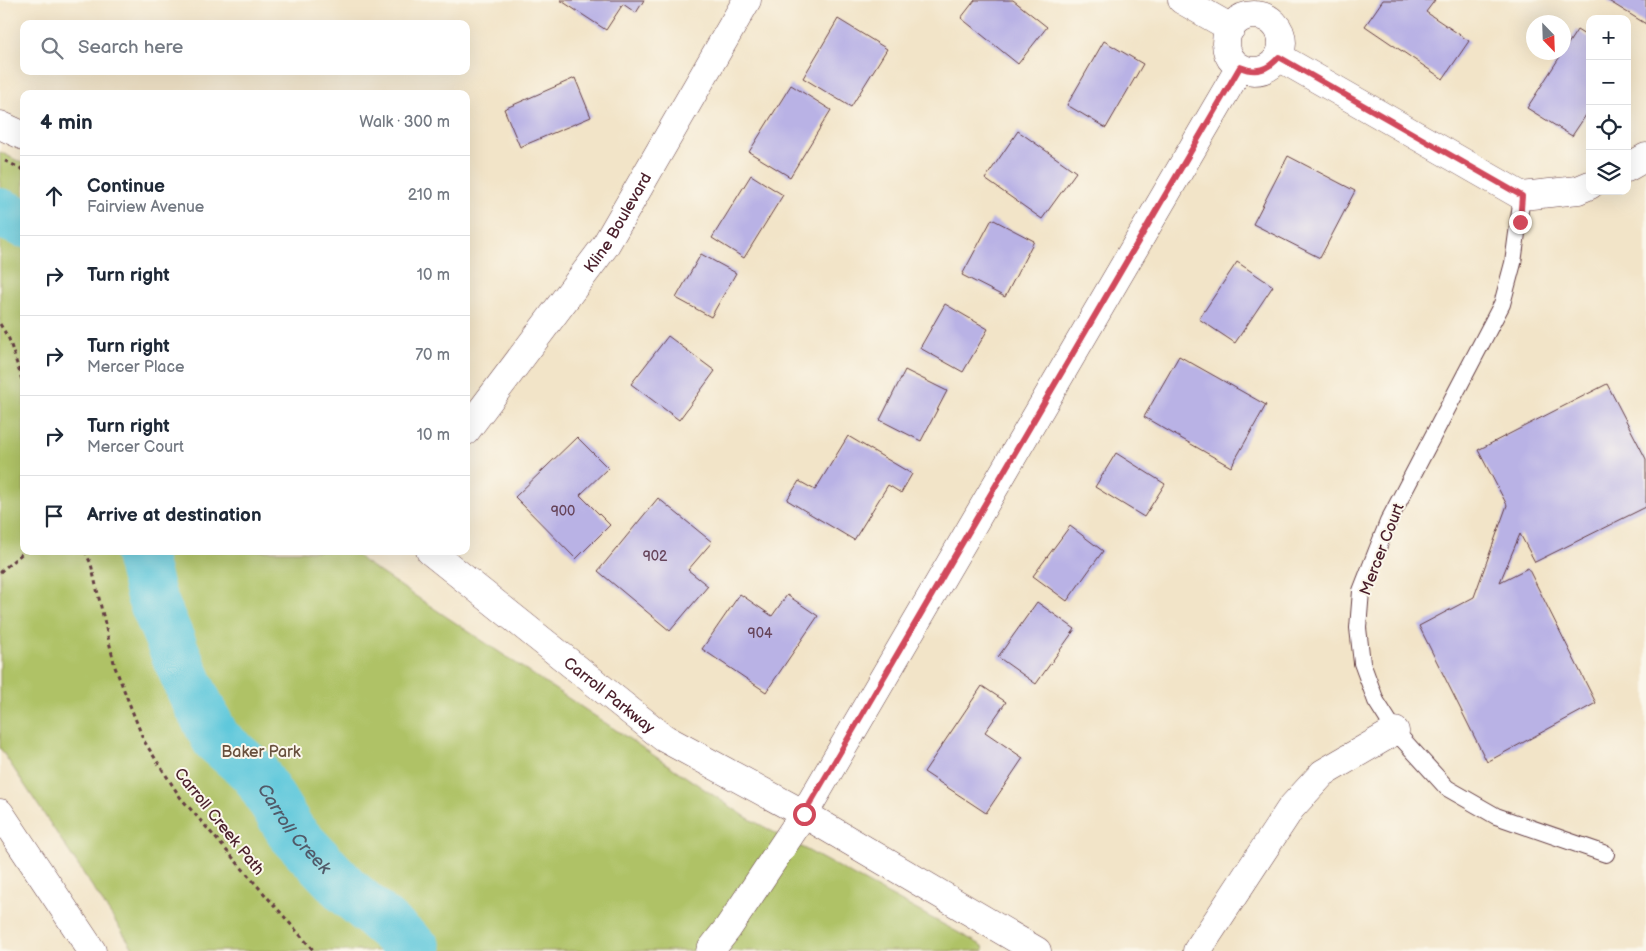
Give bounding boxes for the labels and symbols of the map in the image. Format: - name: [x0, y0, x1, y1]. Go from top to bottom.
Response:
- north arrow: [1526, 15, 1571, 60]
- street label: Kline Boulevard: [581, 170, 656, 277]
- route end: [1509, 211, 1532, 234]
- street label: Mercer Court: [1356, 501, 1409, 598]
- house number: 900: [551, 503, 575, 520]
- house number: 902: [643, 548, 668, 565]
- house number: 904: [748, 625, 773, 642]
- street label: Carroll Parkway: [559, 654, 659, 738]
- park label: Baker Park: [221, 743, 301, 762]
- street label: Carroll Creek Path: [170, 765, 268, 879]
- water label: Carroll Creek: [253, 780, 336, 879]
- route start: [793, 803, 816, 826]

